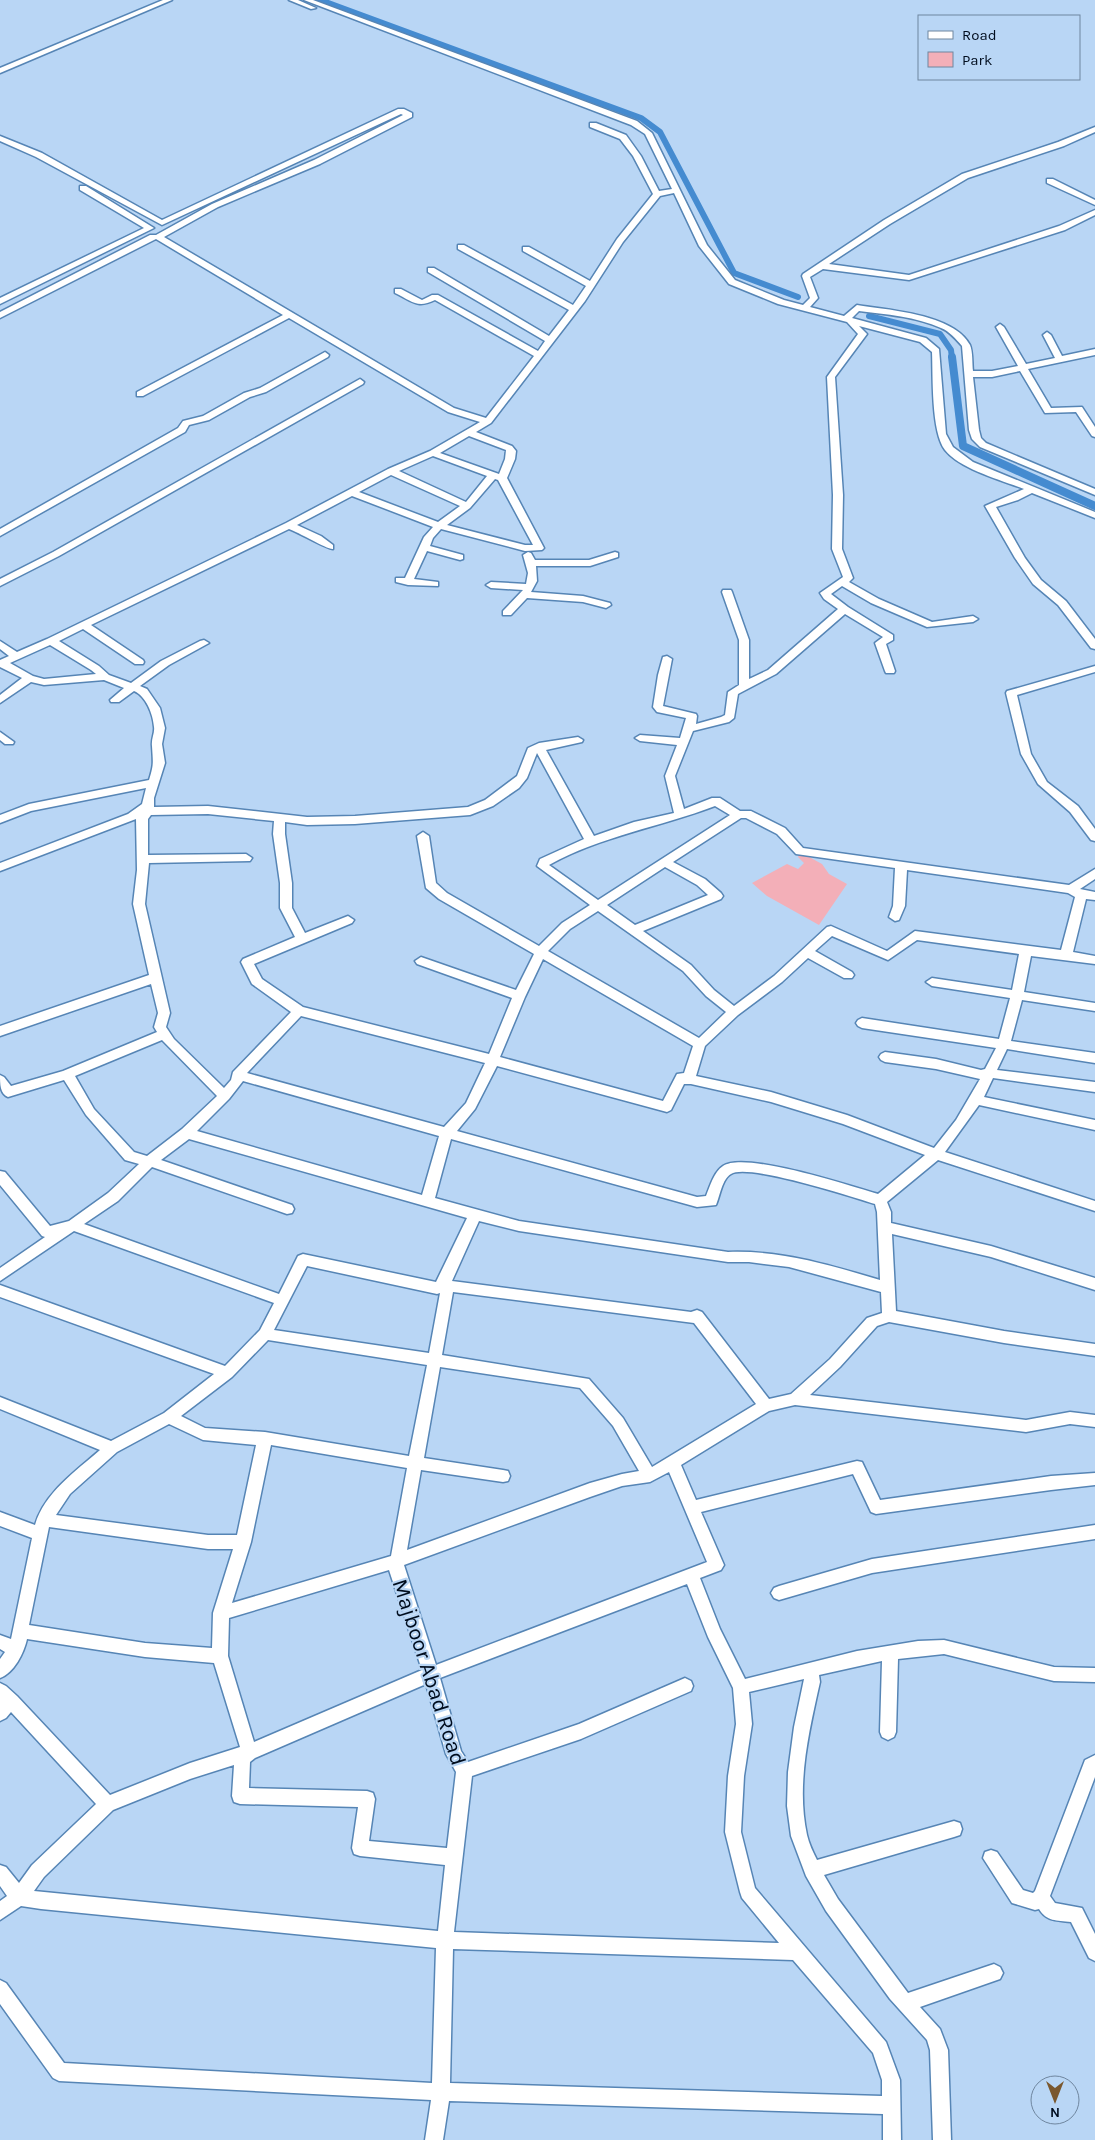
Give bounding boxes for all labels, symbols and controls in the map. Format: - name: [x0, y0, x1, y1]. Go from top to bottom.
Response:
- legend: [918, 15, 1080, 80]
- text: Road: [962, 26, 997, 44]
- text: Park: [962, 51, 992, 69]
- street label: Majboor Abad Road: [387, 1576, 471, 1769]
- north arrow: [1030, 2075, 1080, 2125]
- text: N: [1050, 2104, 1060, 2121]

